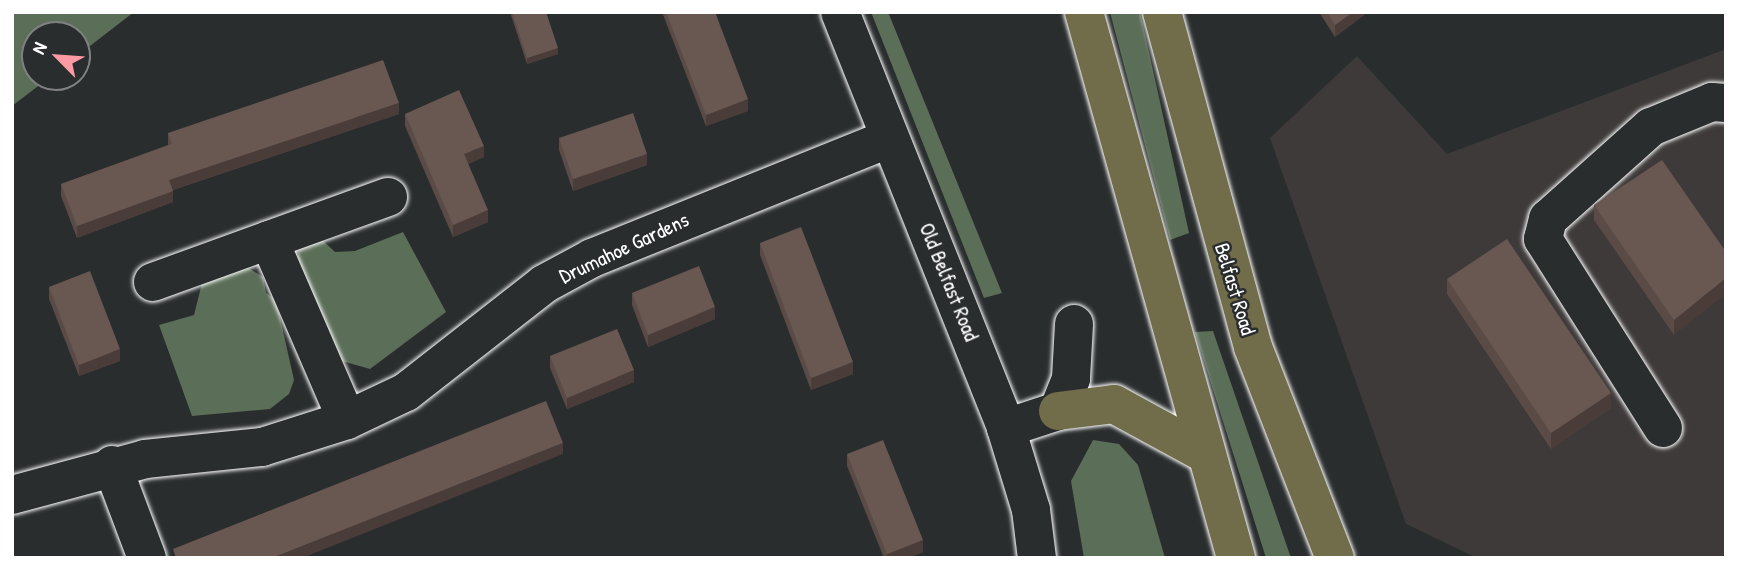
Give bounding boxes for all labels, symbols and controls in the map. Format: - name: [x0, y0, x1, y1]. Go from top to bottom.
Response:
- north arrow: [21, 21, 91, 91]
- text: N: [25, 38, 53, 58]
- street label: Drumahoe Gardens: [555, 207, 693, 289]
- street label: Old Belfast Road: [914, 219, 984, 345]
- street label: Belfast Road: [1209, 240, 1261, 338]

